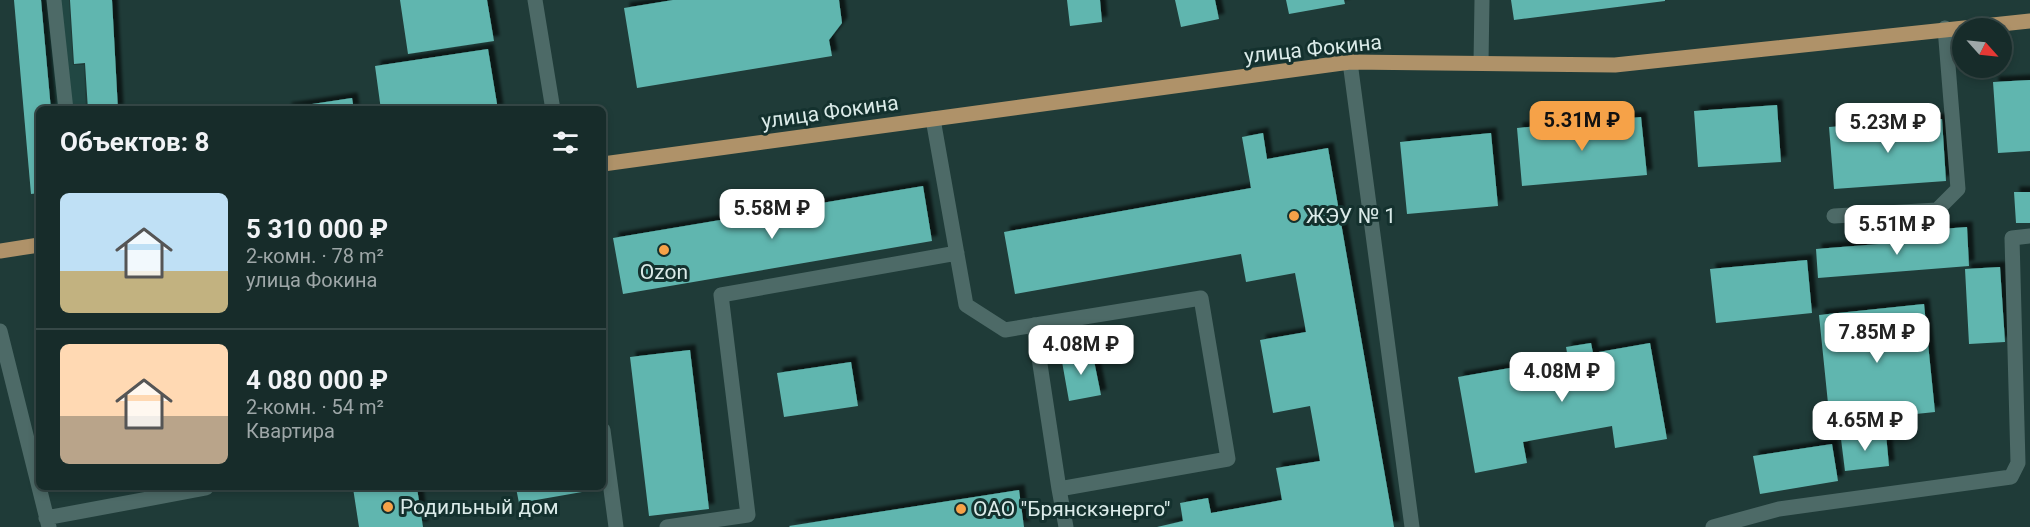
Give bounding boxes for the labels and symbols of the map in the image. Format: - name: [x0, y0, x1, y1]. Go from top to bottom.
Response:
- north arrow: [1952, 18, 2012, 78]
- street label: улица Фокина: [1243, 30, 1383, 68]
- street label: улица Фокина: [760, 91, 900, 133]
- pin: 5.31M ₽: [1527, 101, 1637, 152]
- pin: 5.23M ₽: [1833, 103, 1943, 154]
- pin: 5.58M ₽: [717, 189, 827, 240]
- place label: ЖЭУ № 1: [1306, 204, 1396, 228]
- pin: 5.51M ₽: [1842, 205, 1952, 256]
- marker: ЖЭУ № 1: [1287, 209, 1301, 223]
- marker: Ozon: [657, 243, 671, 257]
- place label: Ozon: [640, 260, 688, 284]
- pin: 7.85M ₽: [1822, 313, 1932, 364]
- pin: 4.08M ₽: [1026, 325, 1136, 376]
- pin: 4.08M ₽: [1507, 352, 1617, 403]
- pin: 4.65M ₽: [1810, 401, 1920, 452]
- place label: Родильный дом: [400, 495, 559, 519]
- place label: ОАО "Брянскэнерго": [973, 497, 1170, 521]
- marker: Родильный дом: [381, 500, 395, 514]
- marker: ОАО "Брянскэнерго": [954, 502, 968, 516]

